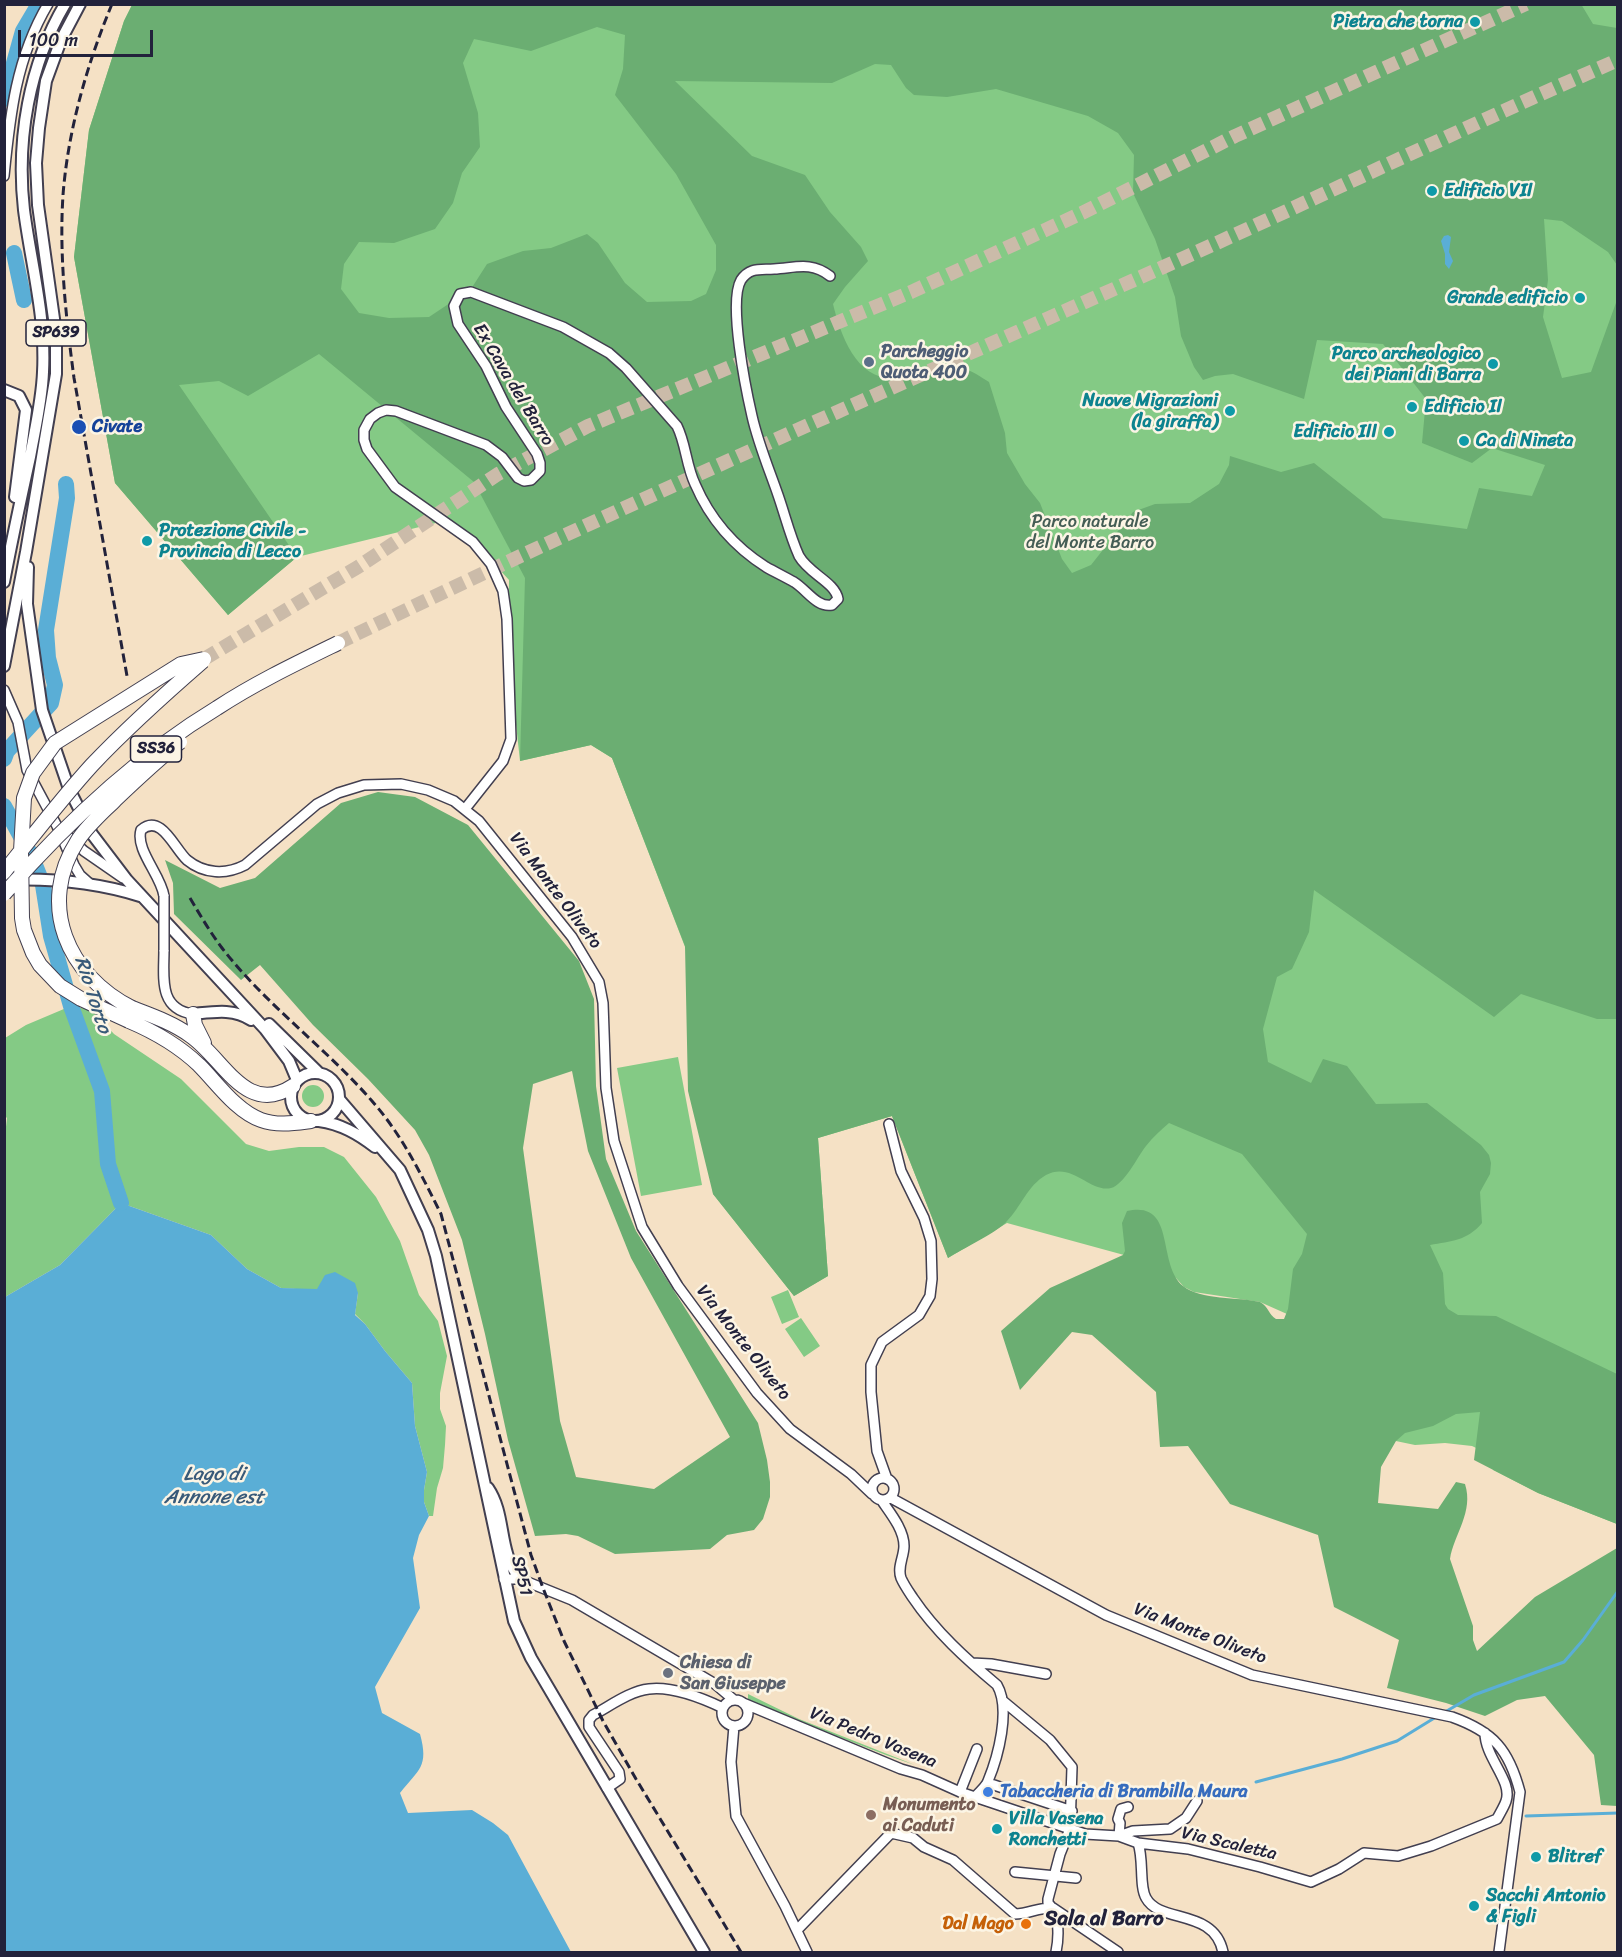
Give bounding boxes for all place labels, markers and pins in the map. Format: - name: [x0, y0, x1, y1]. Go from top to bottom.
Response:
- place label: Pietra che torna: [1333, 11, 1463, 33]
- marker: Pietra che torna: [1468, 15, 1482, 29]
- place label: Edificio VII: [1444, 180, 1533, 202]
- marker: Edificio VII: [1425, 184, 1439, 198]
- place label: Grande edificio: [1447, 287, 1568, 309]
- marker: Grande edificio: [1573, 291, 1587, 305]
- place label: Parcheggio Quota 400: [881, 341, 968, 384]
- place label: Parco archeologico dei Piani di Barra: [1332, 343, 1481, 386]
- marker: Parcheggio Quota 400: [862, 355, 876, 369]
- marker: Parco archeologico dei Piani di Barra: [1486, 357, 1500, 371]
- place label: Nuove Migrazioni (la giraffa): [1083, 390, 1218, 432]
- place label: Edificio II: [1424, 396, 1502, 418]
- marker: Edificio II: [1405, 400, 1419, 414]
- marker: Nuove Migrazioni (la giraffa): [1223, 404, 1237, 418]
- place label: Civate: [92, 416, 142, 438]
- marker: Civate: [70, 418, 88, 436]
- place label: Edificio III: [1293, 421, 1377, 443]
- marker: Edificio III: [1382, 425, 1396, 439]
- place label: Ca di Nineta: [1476, 430, 1573, 452]
- marker: Ca di Nineta: [1457, 434, 1471, 448]
- place label: Protezione Civile - Provincia di Lecco: [159, 520, 306, 562]
- marker: Protezione Civile - Provincia di Lecco: [140, 534, 154, 548]
- place label: Chiesa di San Giuseppe: [680, 1652, 786, 1694]
- marker: Chiesa di San Giuseppe: [661, 1666, 675, 1680]
- place label: Tabaccheria di Brambilla Maura: [1000, 1781, 1248, 1803]
- marker: Tabaccheria di Brambilla Maura: [981, 1785, 995, 1799]
- place label: Monumento ai Caduti: [883, 1794, 975, 1836]
- marker: Monumento ai Caduti: [864, 1808, 878, 1822]
- place label: Villa Vasena Ronchetti: [1009, 1808, 1103, 1850]
- marker: Villa Vasena Ronchetti: [990, 1822, 1004, 1836]
- place label: Blitref: [1548, 1846, 1602, 1868]
- marker: Blitref: [1529, 1850, 1543, 1864]
- place label: Sacchi Antonio & Figli: [1486, 1885, 1606, 1928]
- marker: Sacchi Antonio & Figli: [1467, 1899, 1481, 1913]
- place label: Dal Mago: [942, 1913, 1014, 1935]
- marker: Dal Mago: [1019, 1917, 1033, 1931]

